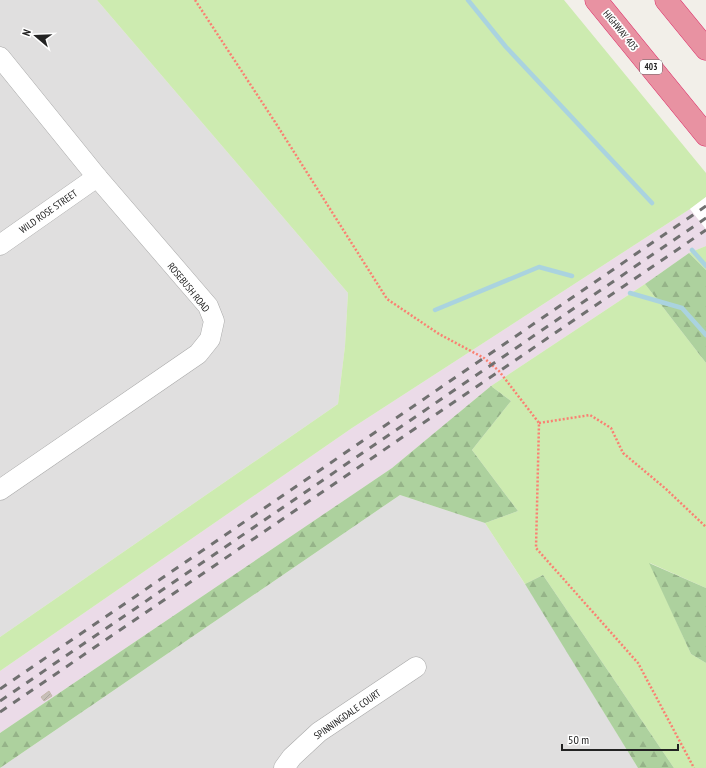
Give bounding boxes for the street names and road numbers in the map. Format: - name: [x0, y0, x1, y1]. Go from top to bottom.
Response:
- street label: HIGHWAY 403: [600, 7, 641, 53]
- road number: 403: [640, 60, 662, 74]
- street label: WILD ROSE STREET: [17, 186, 80, 236]
- street label: ROSEBUSH ROAD: [165, 260, 213, 315]
- street label: SPINNINGDALE COURT: [311, 686, 384, 742]

